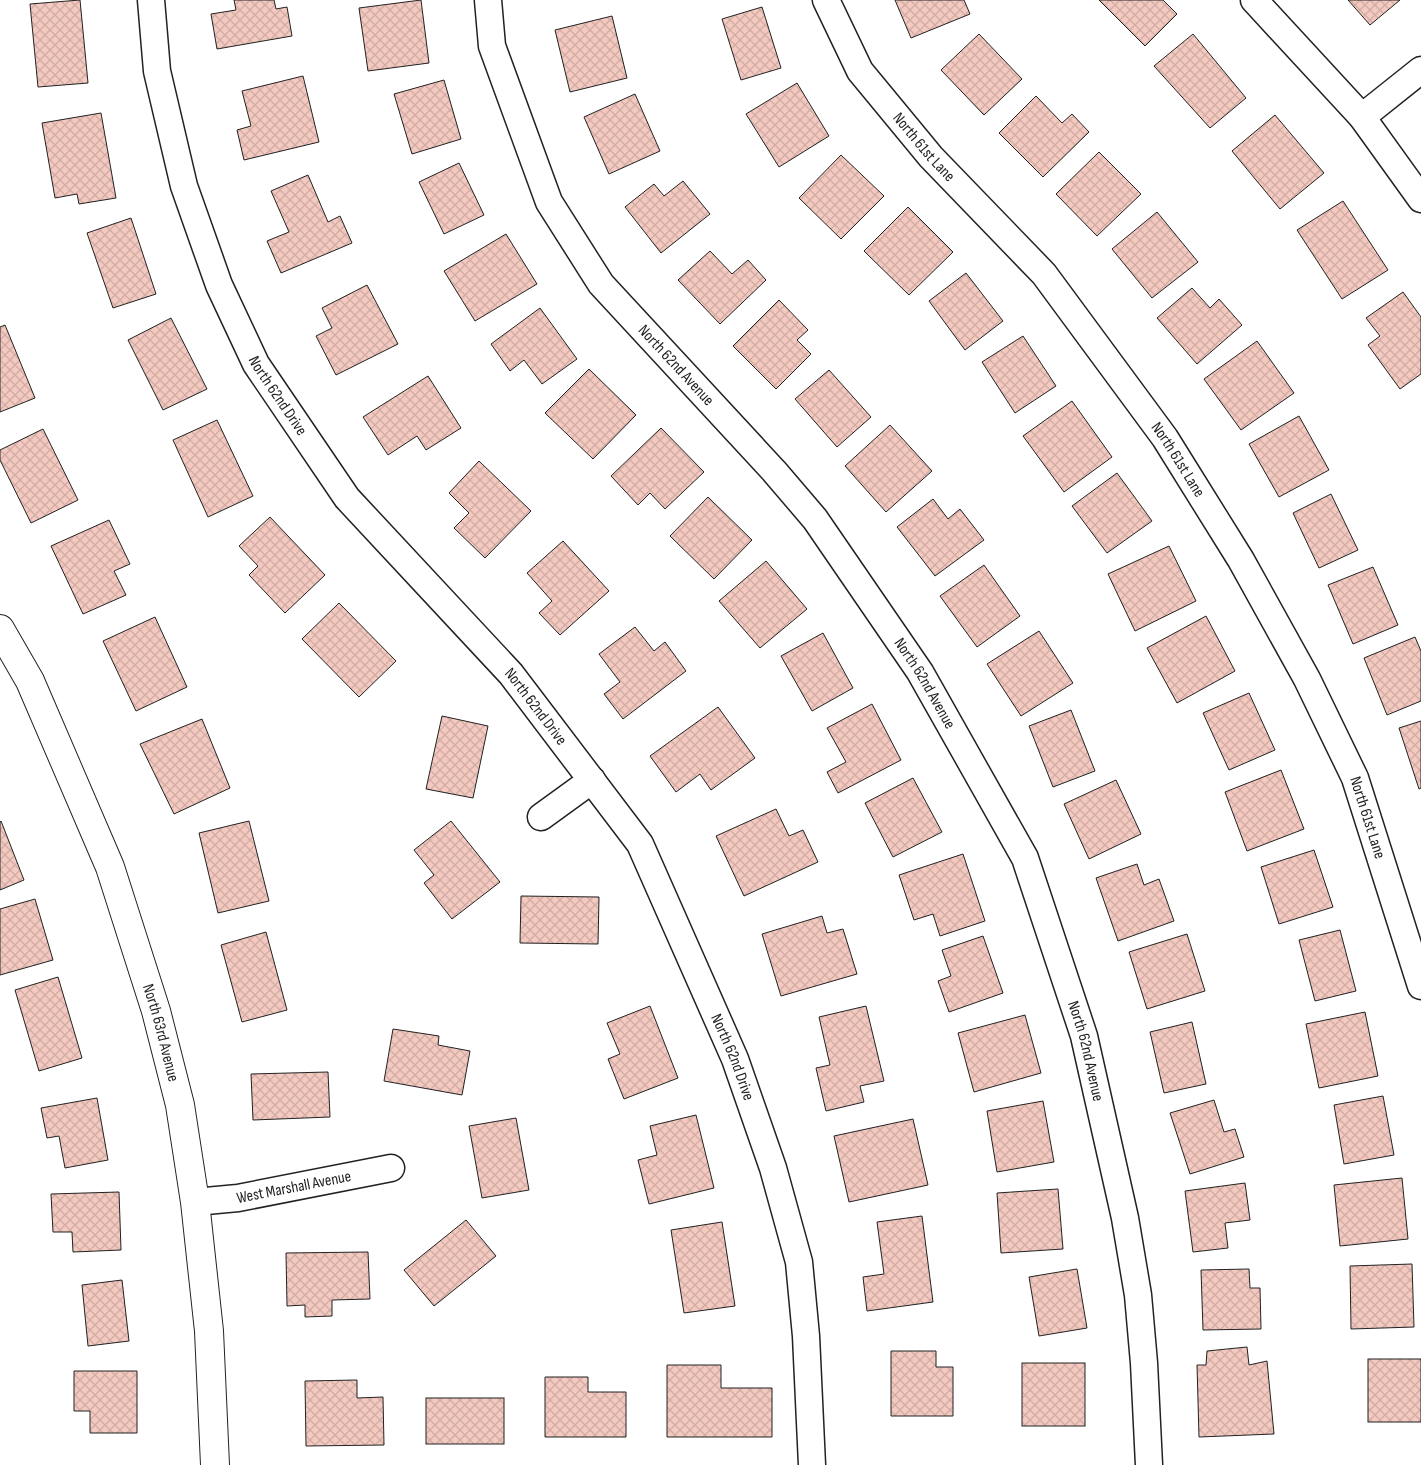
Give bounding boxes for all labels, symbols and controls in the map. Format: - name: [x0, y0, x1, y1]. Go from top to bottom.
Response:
- street label: North 61st Lane: [889, 109, 959, 185]
- street label: North 62nd Avenue: [634, 321, 718, 409]
- street label: North 62nd Drive: [244, 353, 311, 439]
- street label: North 61st Lane: [1147, 418, 1209, 501]
- street label: North 62nd Avenue: [890, 634, 960, 732]
- street label: North 62nd Drive: [501, 664, 571, 749]
- street label: North 61st Lane: [1346, 774, 1389, 861]
- street label: North 63rd Avenue: [138, 982, 183, 1084]
- street label: North 62nd Avenue: [1064, 998, 1108, 1103]
- street label: North 62nd Drive: [707, 1011, 758, 1103]
- street label: West Marshall Avenue: [235, 1167, 353, 1208]

